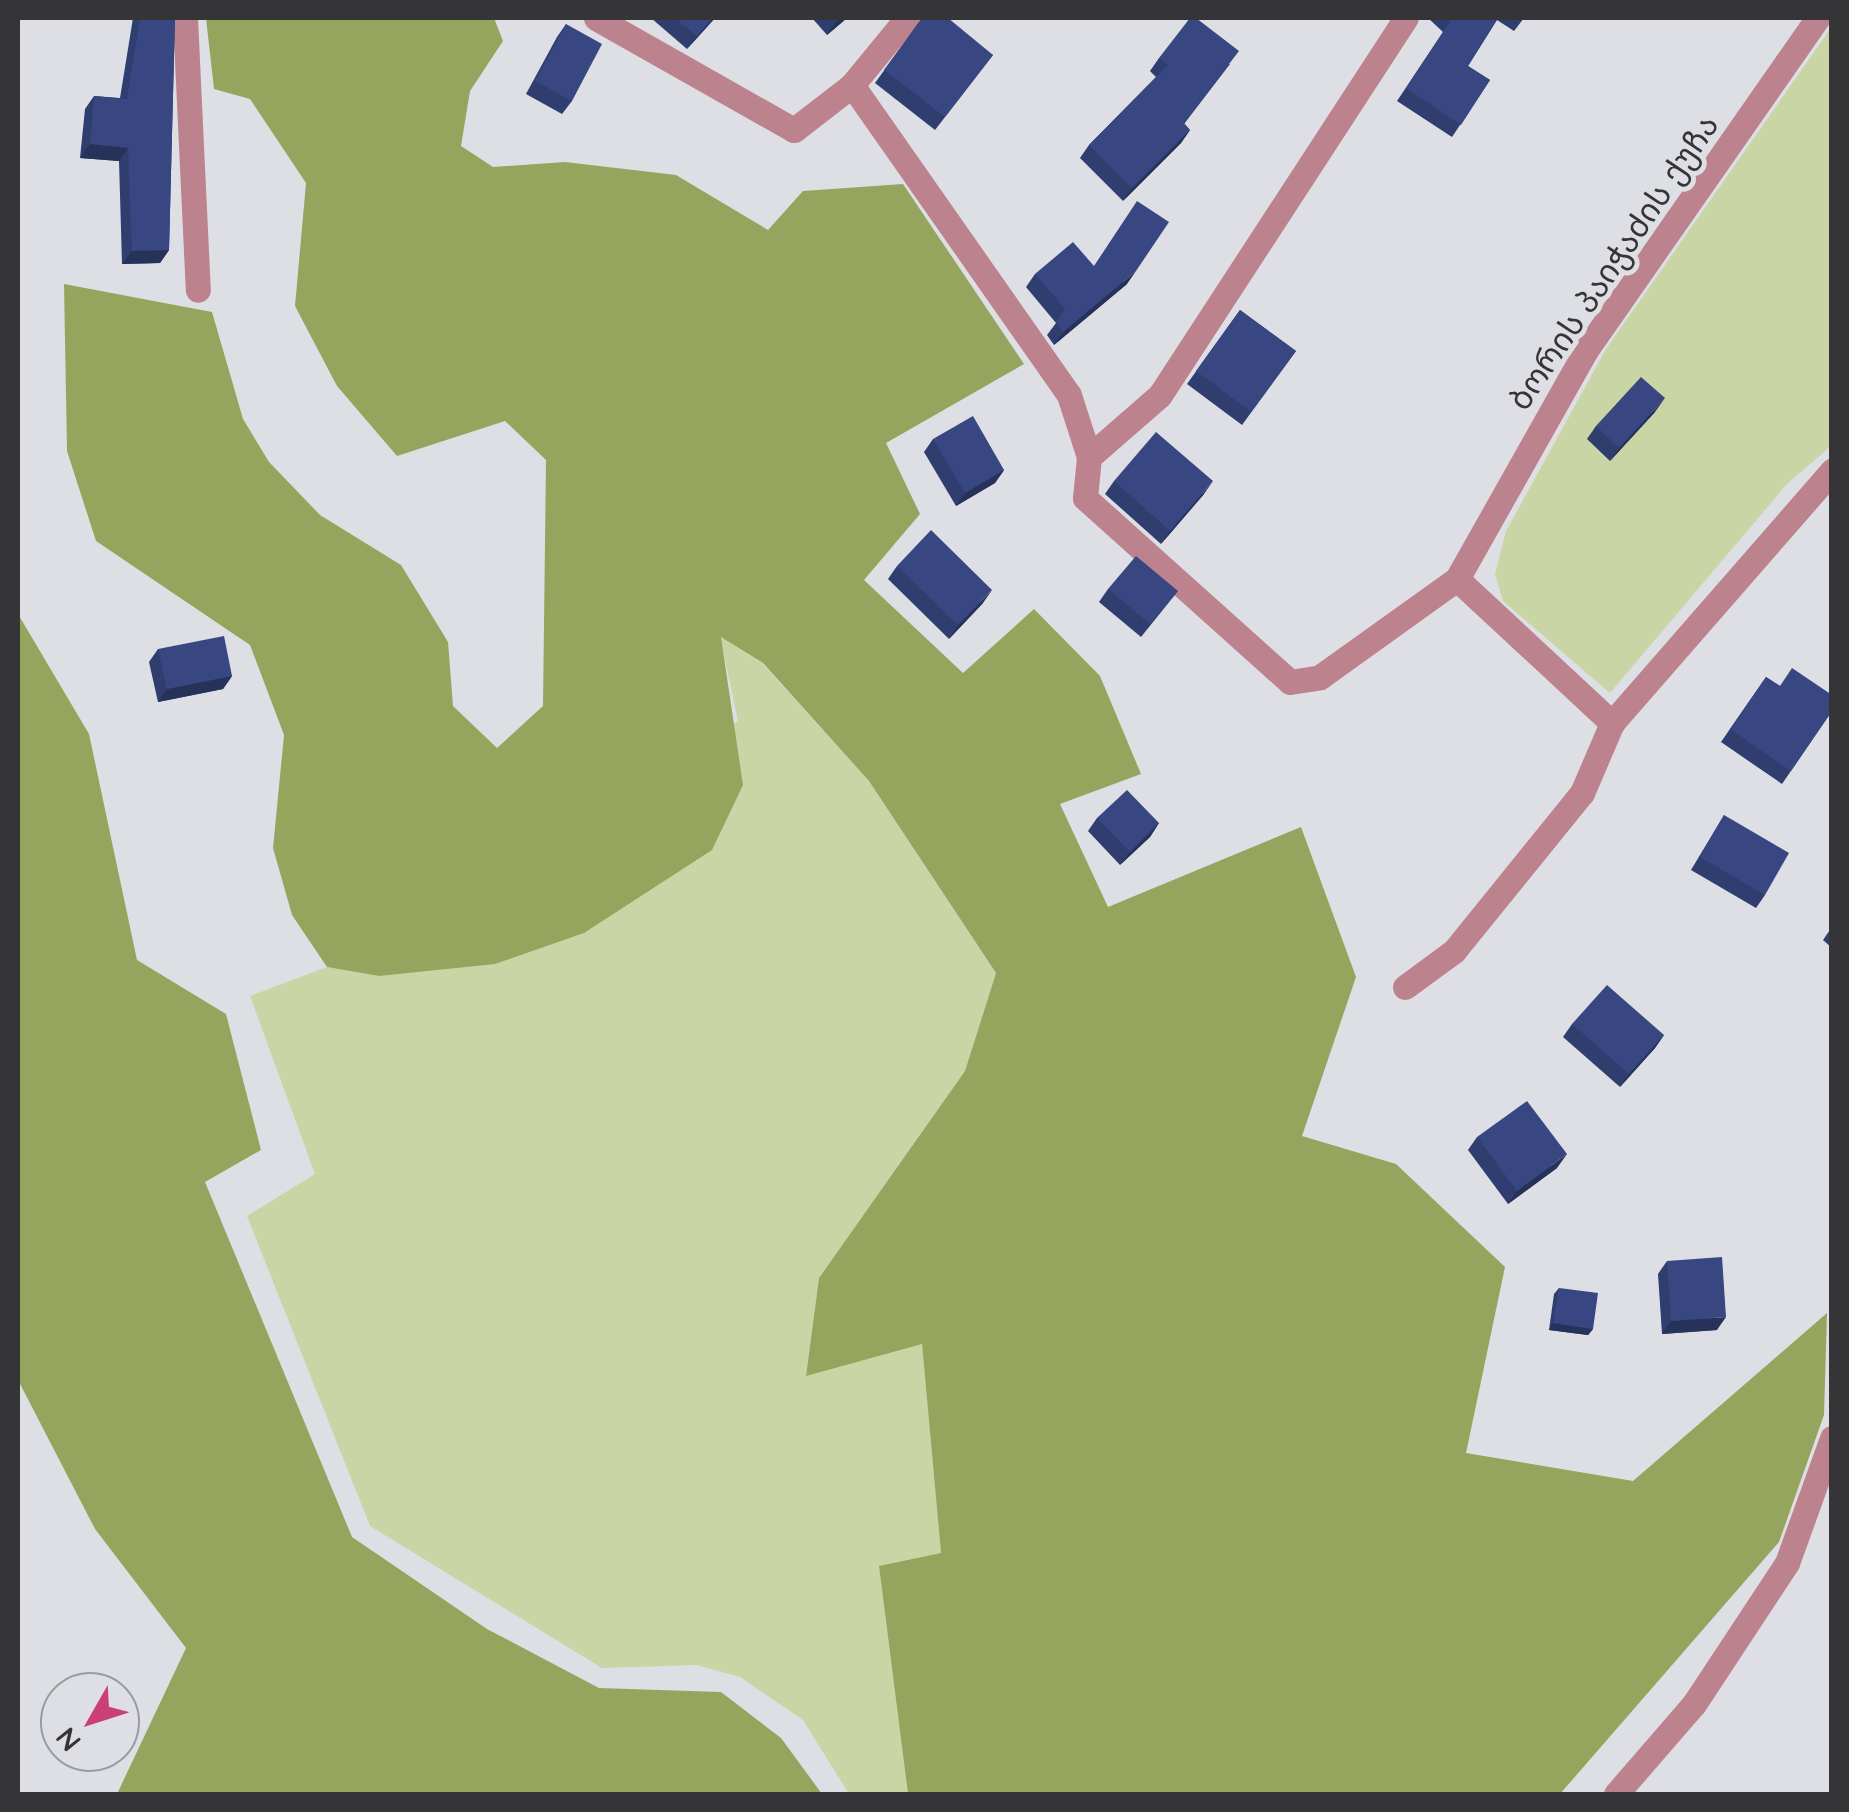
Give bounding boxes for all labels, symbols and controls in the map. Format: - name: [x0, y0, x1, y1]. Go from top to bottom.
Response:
- street label: ბორის პაიჭაძის ქუჩა: [1500, 107, 1726, 417]
- north arrow: [40, 1672, 140, 1772]
- text: N: [48, 1721, 88, 1759]

